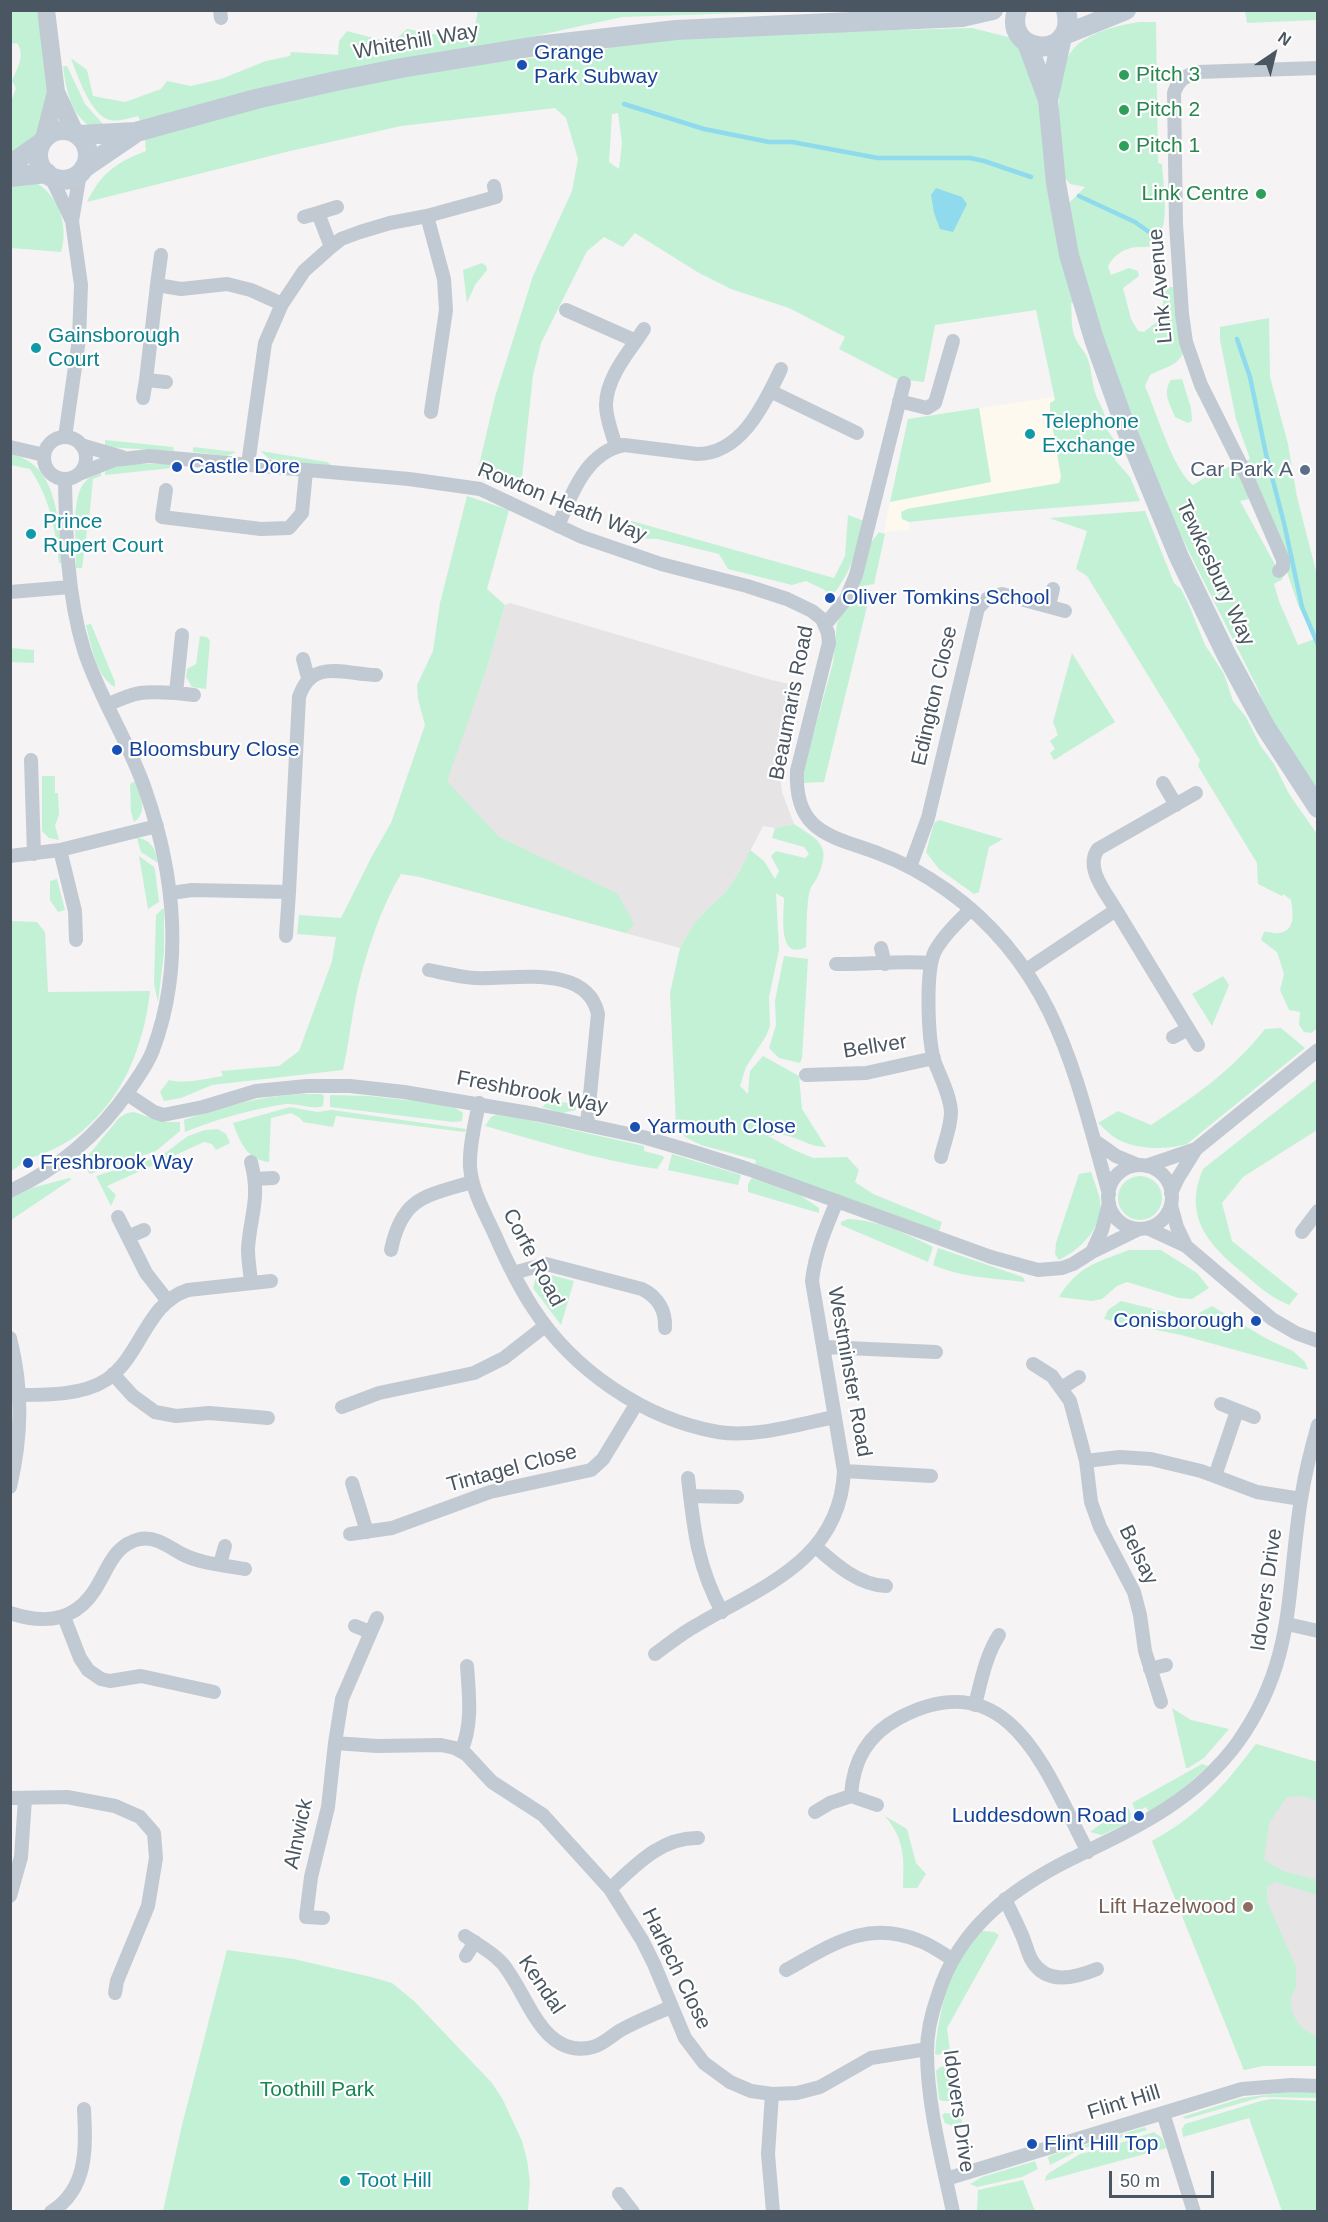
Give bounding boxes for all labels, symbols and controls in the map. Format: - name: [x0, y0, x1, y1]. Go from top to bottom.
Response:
- street label: Whitehill Way: [352, 19, 480, 65]
- north arrow: [1244, 24, 1304, 84]
- text: N: [1275, 29, 1294, 49]
- place label: Grange Park Subway: [534, 40, 658, 90]
- marker: Grange Park Subway: [515, 58, 529, 72]
- place label: Pitch 3: [1136, 62, 1200, 88]
- marker: Pitch 3: [1117, 68, 1131, 82]
- place label: Pitch 2: [1136, 97, 1200, 123]
- marker: Pitch 2: [1117, 103, 1131, 117]
- place label: Pitch 1: [1136, 133, 1200, 159]
- marker: Pitch 1: [1117, 139, 1131, 153]
- place label: Link Centre: [1142, 181, 1249, 207]
- marker: Link Centre: [1254, 187, 1268, 201]
- street label: Link Avenue: [1143, 228, 1179, 344]
- place label: Gainsborough Court: [48, 323, 180, 373]
- marker: Gainsborough Court: [29, 341, 43, 355]
- place label: Telephone Exchange: [1042, 409, 1139, 459]
- marker: Telephone Exchange: [1023, 427, 1037, 441]
- place label: Castle Dore: [189, 454, 300, 480]
- place label: Car Park A: [1190, 457, 1293, 483]
- street label: Rowton Heath Way: [474, 458, 650, 548]
- marker: Castle Dore: [170, 460, 184, 474]
- marker: Car Park A: [1298, 463, 1312, 477]
- street label: Tewkesbury Way: [1170, 496, 1260, 650]
- place label: Prince Rupert Court: [43, 509, 163, 559]
- marker: Prince Rupert Court: [24, 527, 38, 541]
- place label: Oliver Tomkins School: [842, 585, 1050, 611]
- marker: Oliver Tomkins School: [823, 591, 837, 605]
- street label: Beaumaris Road: [765, 624, 819, 782]
- street label: Edington Close: [907, 624, 963, 768]
- place label: Bloomsbury Close: [129, 737, 299, 763]
- marker: Bloomsbury Close: [110, 743, 124, 757]
- street label: Bellver: [841, 1030, 909, 1064]
- street label: Freshbrook Way: [454, 1066, 610, 1120]
- place label: Yarmouth Close: [647, 1114, 796, 1140]
- marker: Yarmouth Close: [628, 1120, 642, 1134]
- place label: Freshbrook Way: [40, 1150, 193, 1176]
- marker: Freshbrook Way: [21, 1156, 35, 1170]
- street label: Corfe Road: [497, 1205, 569, 1311]
- street label: Westminster Road: [822, 1285, 876, 1459]
- place label: Conisborough: [1113, 1308, 1244, 1334]
- marker: Conisborough: [1249, 1314, 1263, 1328]
- street label: Tintagel Close: [444, 1440, 580, 1498]
- street label: Belsay: [1113, 1521, 1163, 1589]
- street label: Idovers Drive: [1246, 1527, 1288, 1653]
- street label: Alnwick: [279, 1797, 319, 1871]
- place label: Luddesdown Road: [952, 1803, 1127, 1829]
- marker: Luddesdown Road: [1132, 1809, 1146, 1823]
- place label: Lift Hazelwood: [1098, 1894, 1236, 1920]
- marker: Lift Hazelwood: [1241, 1900, 1255, 1914]
- street label: Harlech Close: [636, 1904, 716, 2034]
- street label: Kendal: [512, 1951, 570, 2019]
- street label: Idovers Drive: [937, 2048, 979, 2174]
- park label: Toothill Park: [260, 2077, 374, 2103]
- street label: Flint Hill: [1085, 2080, 1163, 2126]
- place label: Flint Hill Top: [1044, 2131, 1158, 2157]
- marker: Flint Hill Top: [1025, 2137, 1039, 2151]
- scale bar: [1112, 2159, 1217, 2197]
- place label: Toot Hill: [357, 2168, 432, 2194]
- text: 50 m: [1120, 2171, 1160, 2191]
- marker: Toot Hill: [338, 2174, 352, 2188]

